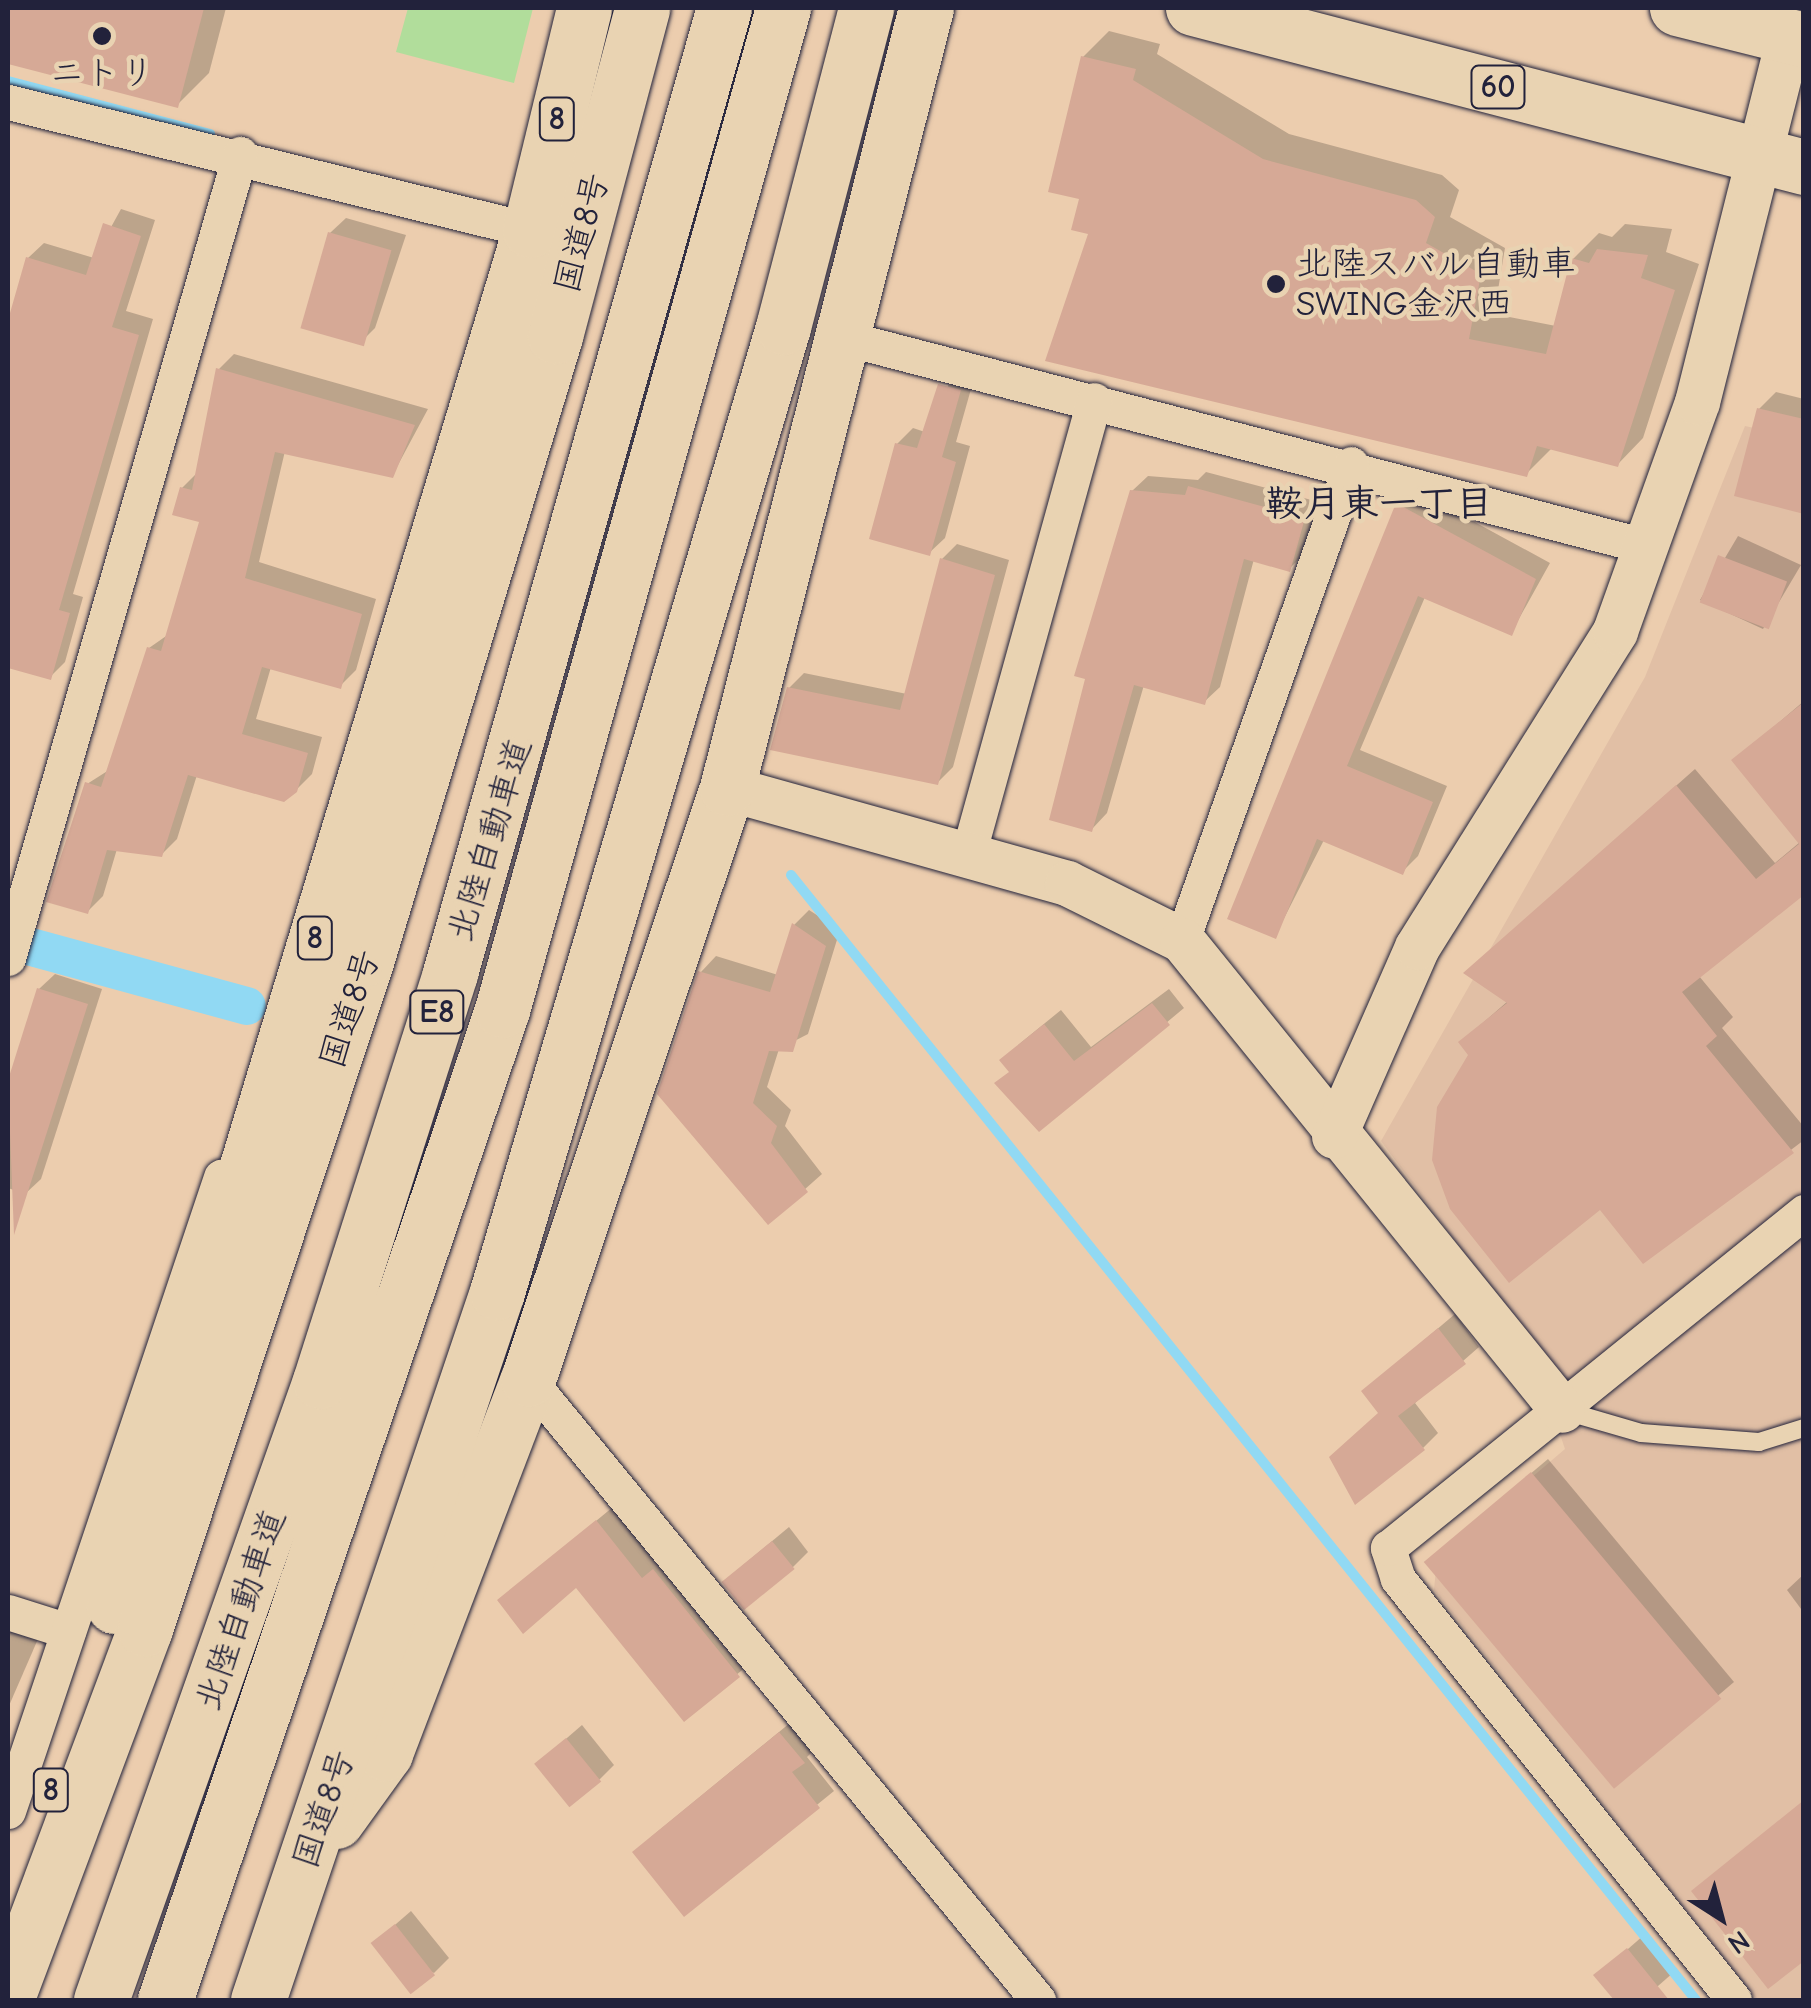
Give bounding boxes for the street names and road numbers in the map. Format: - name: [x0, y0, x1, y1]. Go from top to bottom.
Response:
- road number: 60: [1468, 60, 1528, 114]
- road number: 8: [537, 92, 577, 146]
- street label: 国道8号: [546, 168, 618, 298]
- street label: 北陸自動車道: [439, 733, 541, 947]
- road number: 8: [295, 911, 335, 965]
- street label: 国道8号: [311, 944, 389, 1074]
- road number: E8: [407, 985, 467, 1039]
- street label: 北陸自動車道: [187, 1504, 295, 1716]
- street label: 国道8号: [284, 1744, 364, 1874]
- road number: 8: [31, 1763, 71, 1817]

